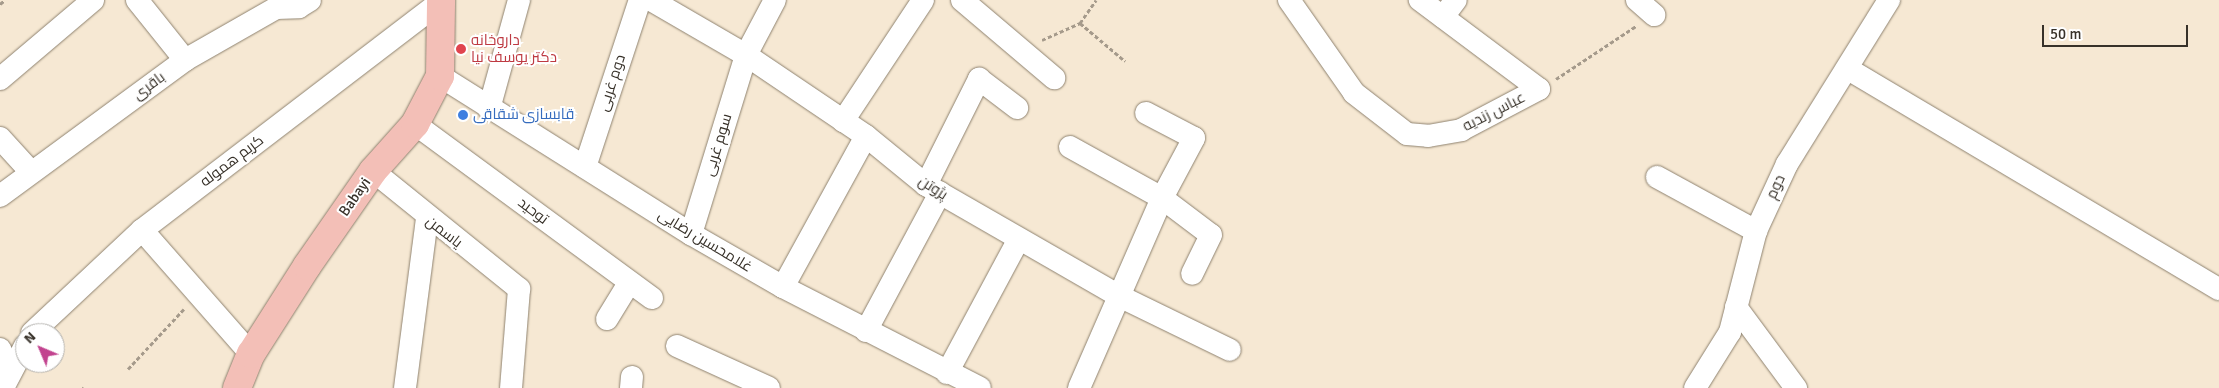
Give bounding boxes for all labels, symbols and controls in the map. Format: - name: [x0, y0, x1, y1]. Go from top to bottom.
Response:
- scale bar: [2044, 15, 2190, 47]
- text: 50 m: [2050, 25, 2081, 43]
- place label: داروخانه دکتر یوسف نیا: [471, 31, 557, 66]
- marker: داروخانه دکتر یوسف نیا: [455, 43, 467, 55]
- street label: دوم غربی: [594, 52, 630, 114]
- street label: باقری: [129, 68, 169, 104]
- street label: عباس زندیه: [1460, 89, 1528, 135]
- place label: قابسازی شقاقی: [473, 106, 574, 124]
- marker: قابسازی شقاقی: [457, 109, 469, 121]
- street label: سوم غربی: [700, 112, 736, 178]
- street label: کریم هموله: [197, 131, 267, 191]
- street label: پژوتن: [915, 172, 951, 204]
- street label: دوم: [1763, 172, 1789, 202]
- street label: Babayi: [335, 174, 375, 220]
- street label: توحید: [514, 194, 552, 228]
- street label: غلامحسین رضایی: [655, 206, 755, 276]
- street label: یاسمن: [422, 212, 466, 252]
- north arrow: [15, 323, 65, 373]
- text: N: [20, 328, 39, 347]

